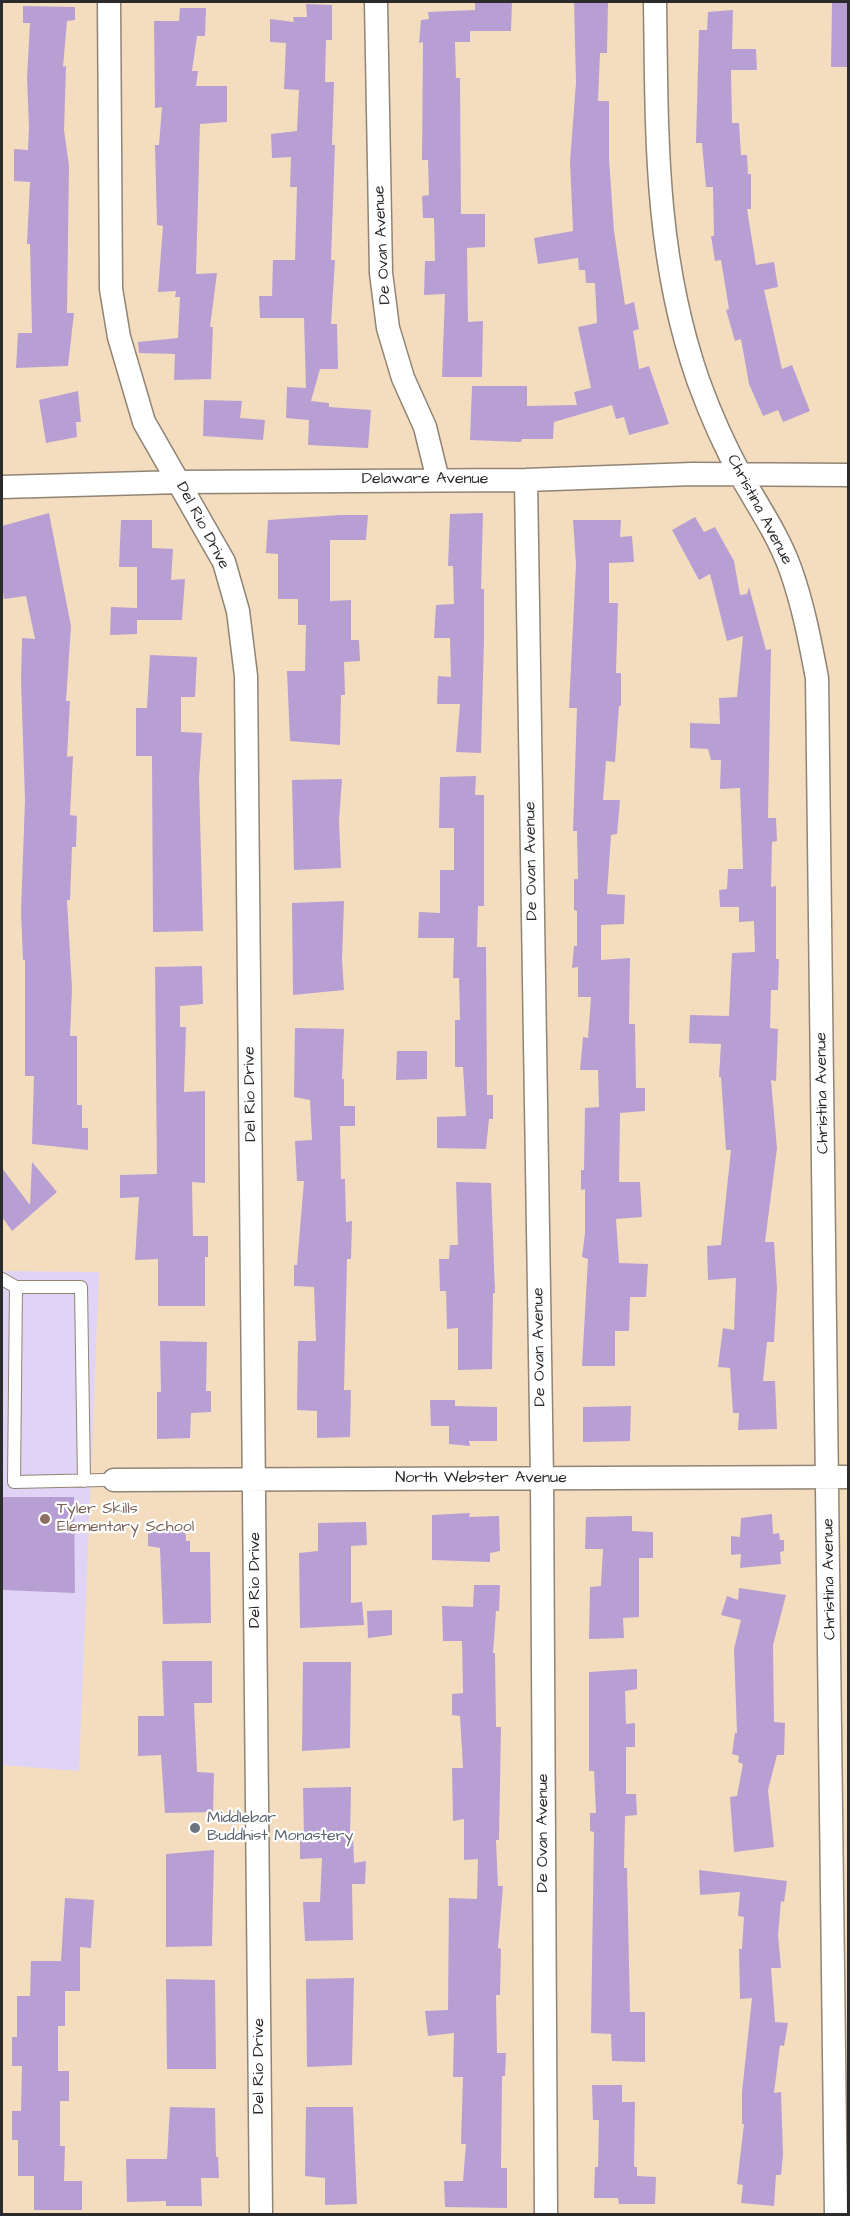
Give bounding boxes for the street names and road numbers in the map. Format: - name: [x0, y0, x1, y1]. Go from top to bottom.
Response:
- street label: De Ovan Avenue: [370, 185, 396, 305]
- street label: Christina Avenue: [722, 452, 796, 568]
- street label: Delaware Avenue: [362, 470, 488, 490]
- street label: Del Rio Drive: [171, 479, 233, 573]
- street label: De Ovan Avenue: [521, 801, 543, 921]
- street label: Christina Avenue: [812, 1032, 834, 1154]
- street label: Del Rio Drive: [241, 1046, 261, 1142]
- street label: De Ovan Avenue: [529, 1287, 551, 1407]
- street label: North Webster Avenue: [395, 1469, 567, 1489]
- street label: Christina Avenue: [819, 1518, 841, 1640]
- street label: Del Rio Drive: [246, 1532, 266, 1628]
- street label: De Ovan Avenue: [534, 1774, 554, 1892]
- street label: Del Rio Drive: [250, 2018, 270, 2114]

